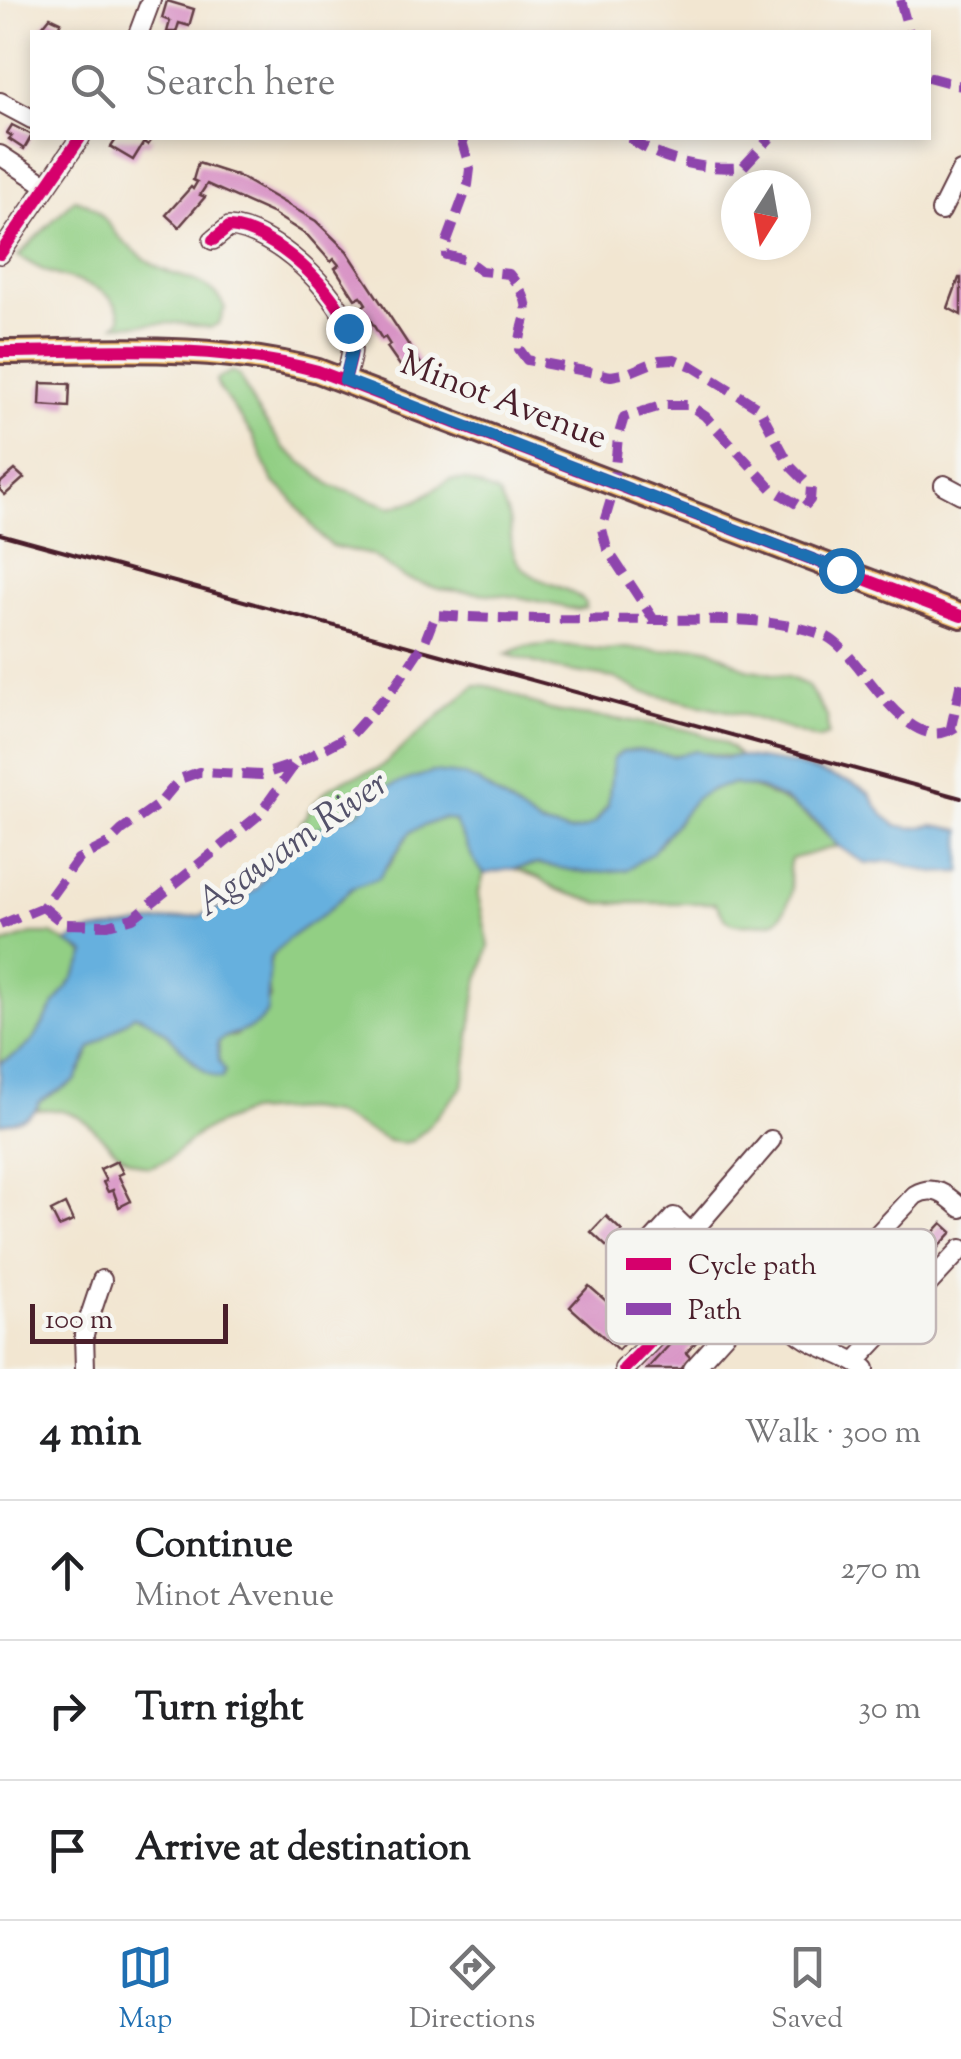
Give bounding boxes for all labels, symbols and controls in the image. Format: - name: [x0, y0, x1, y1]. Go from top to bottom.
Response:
- search box: [30, 30, 931, 140]
- icon: search: [65, 58, 120, 113]
- text: Search here: [145, 58, 336, 112]
- north arrow: [721, 170, 811, 260]
- route end: [326, 306, 372, 352]
- street label: Minot Avenue: [392, 339, 614, 465]
- route start: [819, 548, 865, 594]
- water label: Agawam River: [186, 758, 400, 932]
- legend: [606, 1229, 936, 1344]
- text: Cycle path: [688, 1247, 817, 1287]
- text: Path: [688, 1292, 742, 1332]
- scale bar: [30, 1299, 228, 1344]
- text: 100 m: [45, 1301, 113, 1341]
- text: 4 min: [40, 1404, 142, 1464]
- text: Walk · 300 m: [744, 1411, 921, 1457]
- text: Continue: [135, 1520, 293, 1574]
- icon: ahead: [40, 1543, 95, 1598]
- text: 270 m: [840, 1547, 921, 1593]
- text: Minot Avenue: [135, 1574, 334, 1620]
- icon: right: [40, 1683, 95, 1738]
- text: Turn right: [135, 1683, 303, 1737]
- text: 30 m: [858, 1687, 921, 1733]
- icon: arrive: [40, 1823, 95, 1878]
- text: Arrive at destination: [135, 1823, 471, 1877]
- tab: Map: [118, 1940, 173, 2040]
- tab: Directions: [409, 1940, 535, 2040]
- tab: Saved: [771, 1940, 843, 2040]

